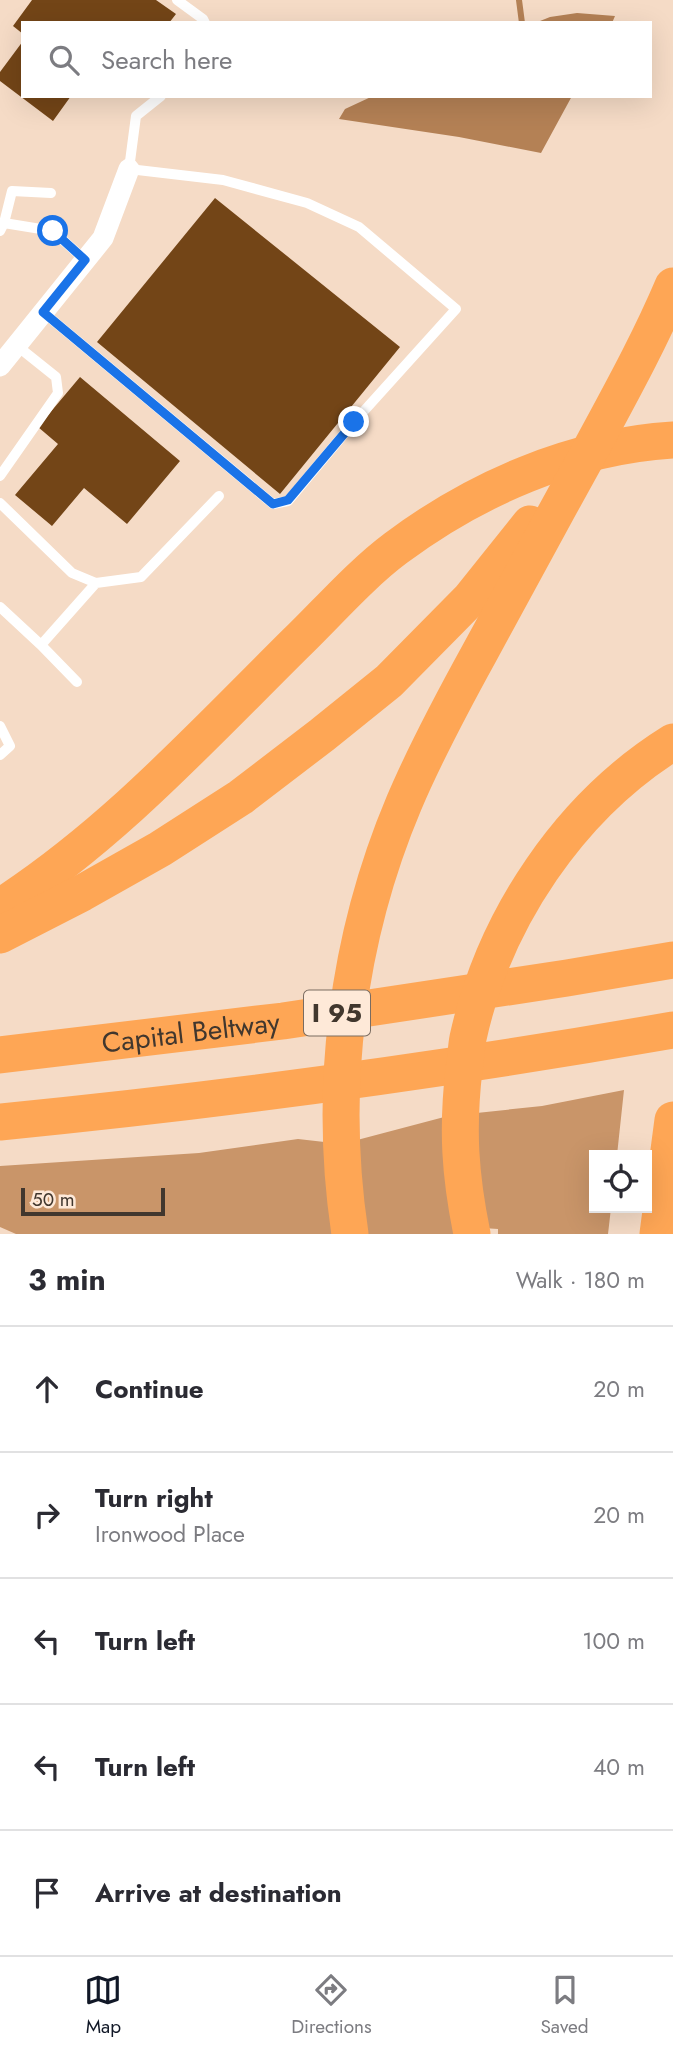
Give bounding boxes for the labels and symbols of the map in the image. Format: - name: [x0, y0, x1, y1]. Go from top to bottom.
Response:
- route start: [37, 215, 68, 246]
- route end: [338, 406, 369, 437]
- road number: I 95: [304, 990, 370, 1036]
- street label: Capital Beltway: [99, 1001, 283, 1063]
- scale bar: [21, 1185, 164, 1217]

